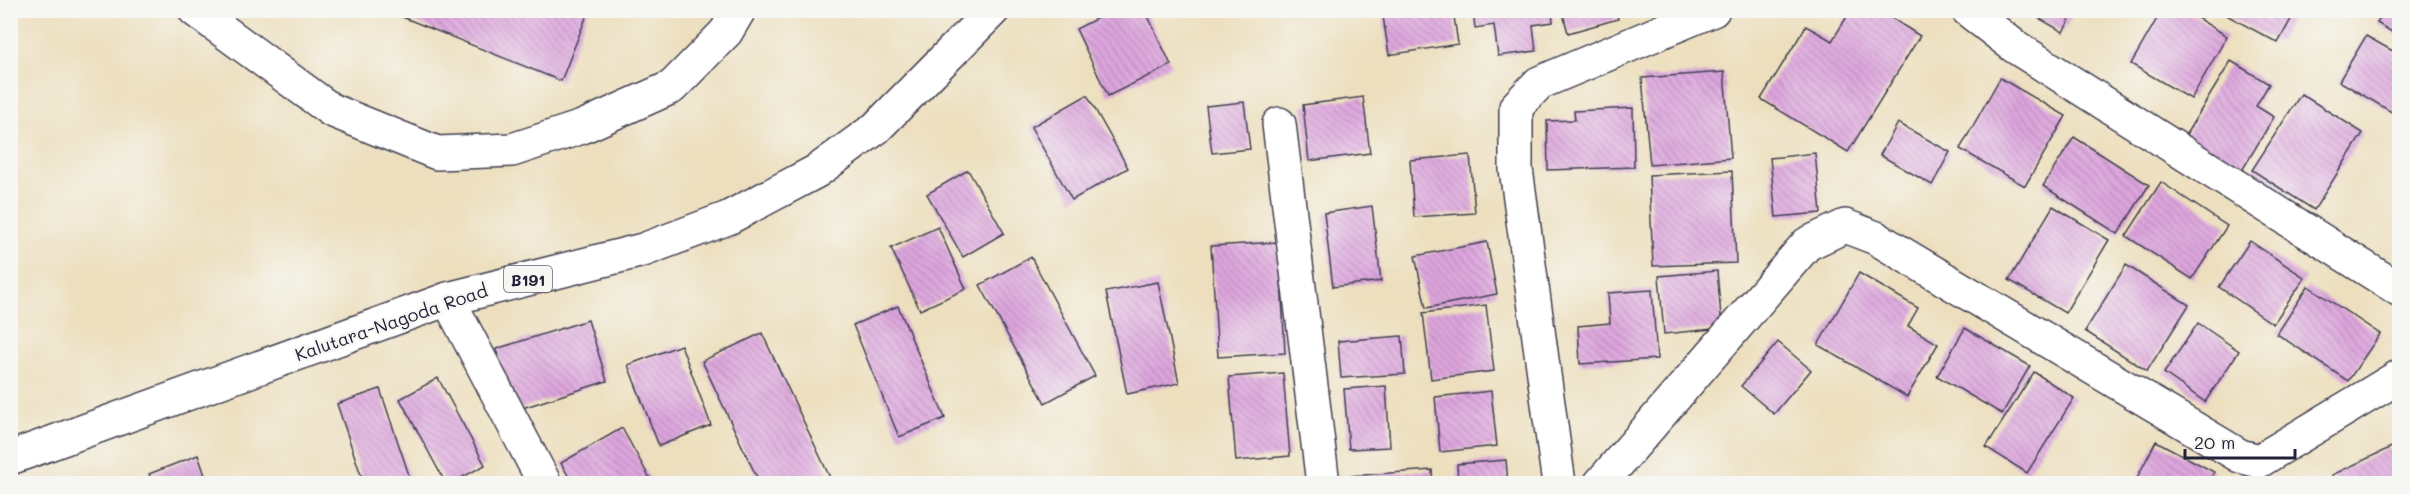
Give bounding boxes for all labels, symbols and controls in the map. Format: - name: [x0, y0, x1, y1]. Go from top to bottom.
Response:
- road number: B191: [504, 266, 552, 292]
- street label: Kalutara-Nagoda Road: [291, 278, 491, 366]
- scale bar: [2185, 422, 2294, 460]
- text: 20 m: [2194, 430, 2235, 454]

